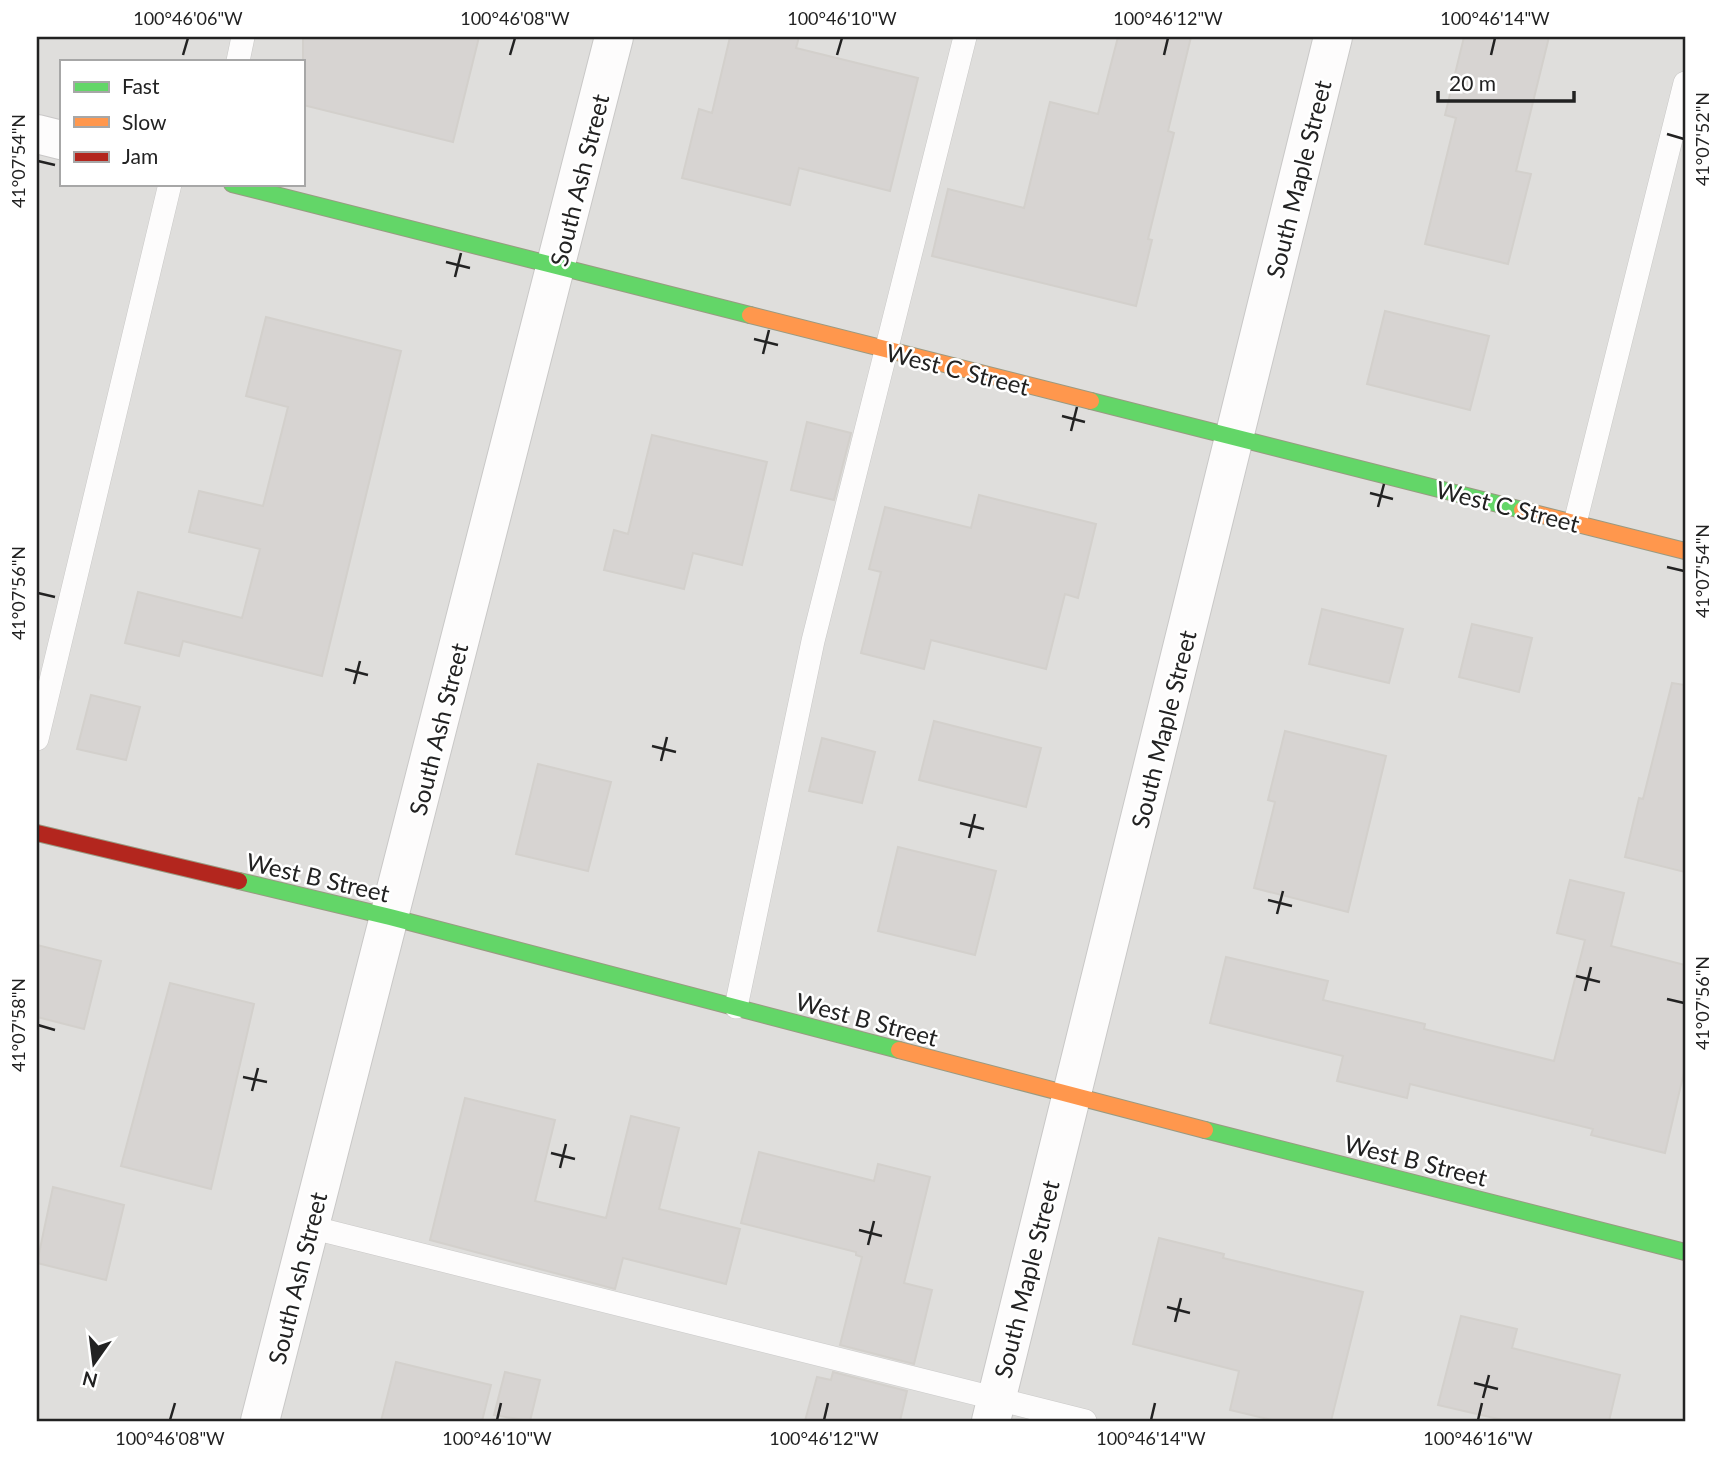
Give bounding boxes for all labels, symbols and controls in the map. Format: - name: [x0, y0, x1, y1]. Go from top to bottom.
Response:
- text: 100°46'06"W: [133, 7, 243, 29]
- text: 100°46'08"W: [460, 7, 570, 29]
- text: 100°46'10"W: [787, 7, 897, 29]
- text: 100°46'12"W: [1113, 7, 1223, 29]
- text: 100°46'14"W: [1440, 7, 1550, 29]
- legend: [60, 60, 304, 186]
- scale bar: [1438, 60, 1575, 104]
- text: 20 m: [1449, 70, 1496, 95]
- text: Fast: [122, 73, 160, 98]
- street label: South Maple Street: [1259, 77, 1337, 281]
- street label: South Ash Street: [544, 90, 615, 269]
- text: 41°07'52"N: [1691, 92, 1713, 186]
- text: Slow: [122, 109, 167, 134]
- text: 41°07'54"N: [7, 114, 29, 208]
- text: Jam: [122, 143, 158, 168]
- street label: West C Street: [883, 337, 1033, 401]
- street label: West C Street: [1433, 474, 1583, 538]
- text: 41°07'54"N: [1691, 524, 1713, 618]
- text: 41°07'56"N: [7, 546, 29, 640]
- street label: South Maple Street: [1124, 627, 1202, 831]
- street label: South Ash Street: [403, 639, 474, 818]
- street label: West B Street: [244, 846, 393, 908]
- text: 41°07'56"N: [1691, 956, 1713, 1050]
- text: 41°07'58"N: [7, 978, 29, 1072]
- street label: West B Street: [793, 986, 942, 1052]
- street label: West B Street: [1342, 1128, 1491, 1192]
- street label: South Maple Street: [987, 1177, 1065, 1381]
- street label: South Ash Street: [262, 1188, 333, 1367]
- north arrow: [60, 1328, 130, 1398]
- text: N: [80, 1367, 100, 1393]
- text: 100°46'08"W: [115, 1427, 225, 1449]
- text: 100°46'10"W: [442, 1427, 552, 1449]
- text: 100°46'12"W: [769, 1427, 879, 1449]
- text: 100°46'14"W: [1096, 1427, 1206, 1449]
- text: 100°46'16"W: [1423, 1427, 1533, 1449]

